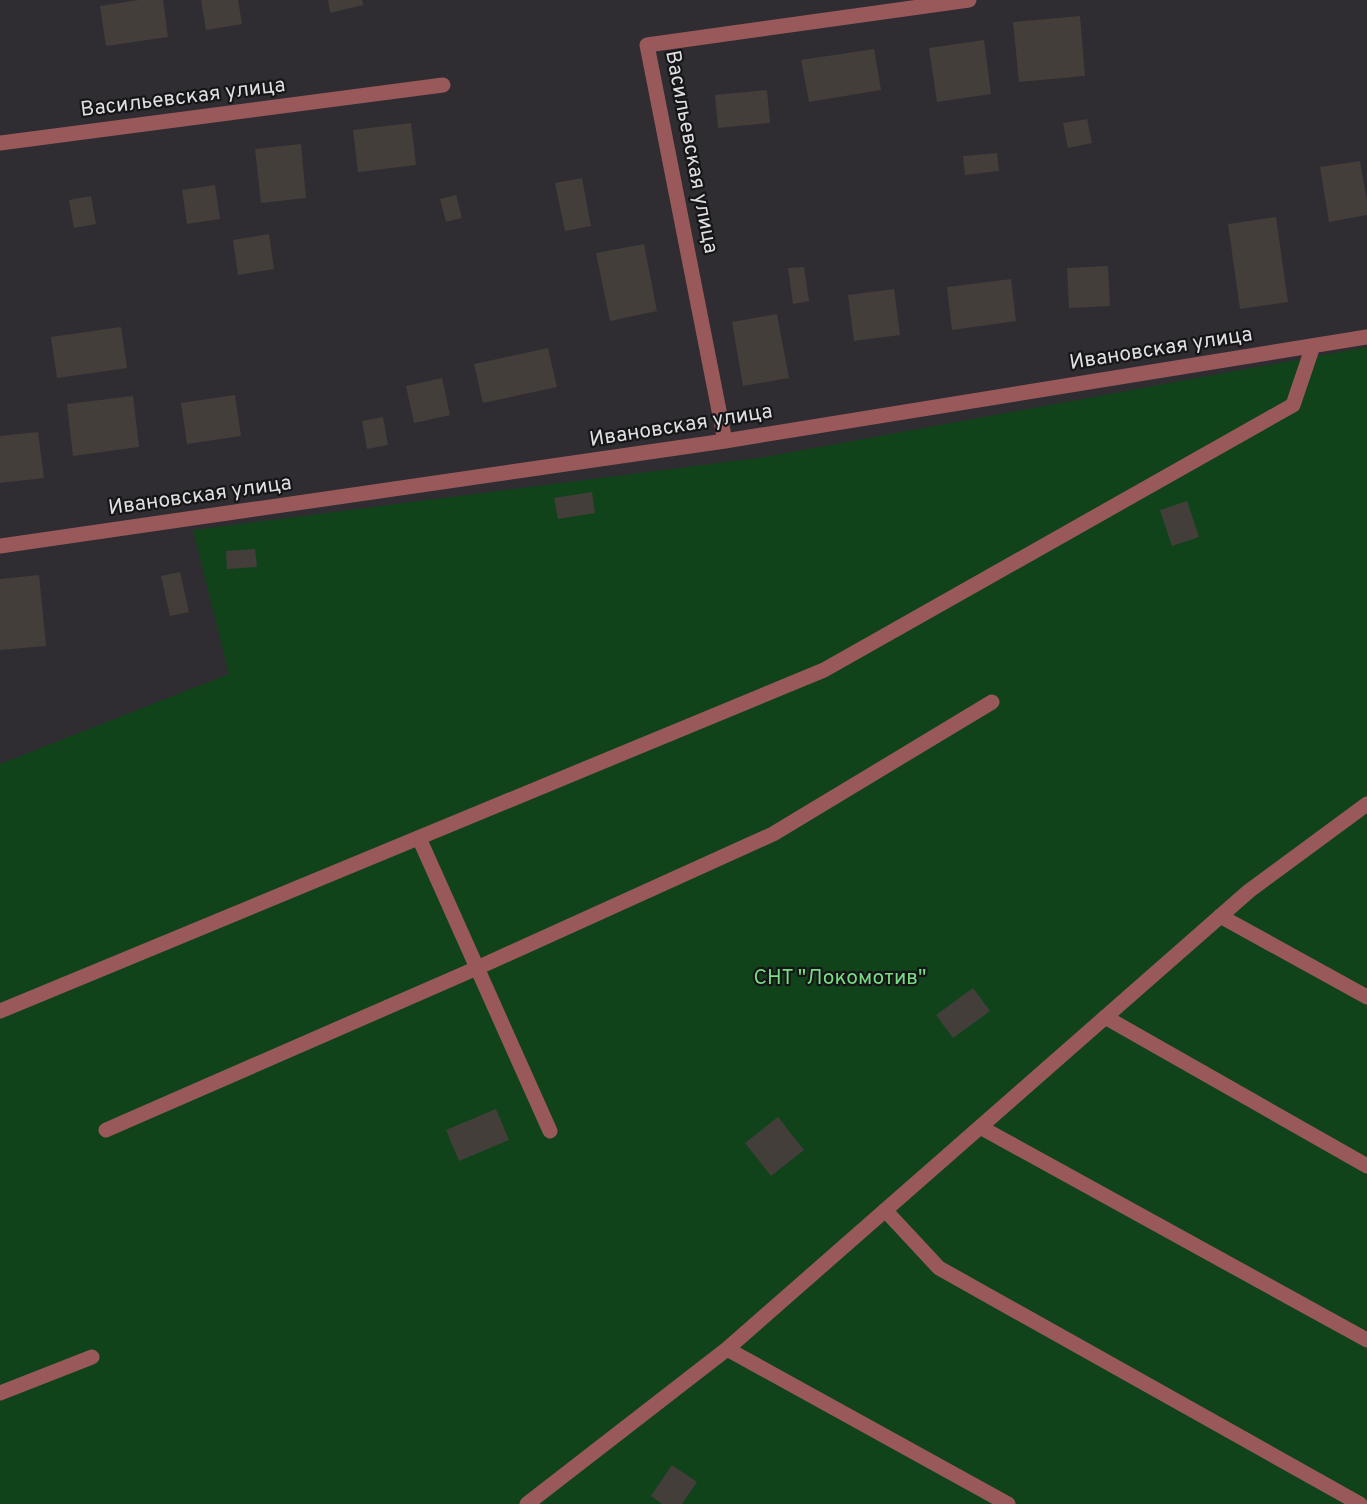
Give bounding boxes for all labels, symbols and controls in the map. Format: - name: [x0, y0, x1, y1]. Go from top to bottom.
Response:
- street label: Васильевская улица: [658, 48, 724, 256]
- street label: Васильевская улица: [79, 72, 287, 124]
- street label: Ивановская улица: [1068, 321, 1254, 377]
- street label: Ивановская улица: [588, 398, 774, 454]
- street label: Ивановская улица: [107, 470, 293, 522]
- park label: СНТ "Локомотив": [754, 965, 926, 992]

